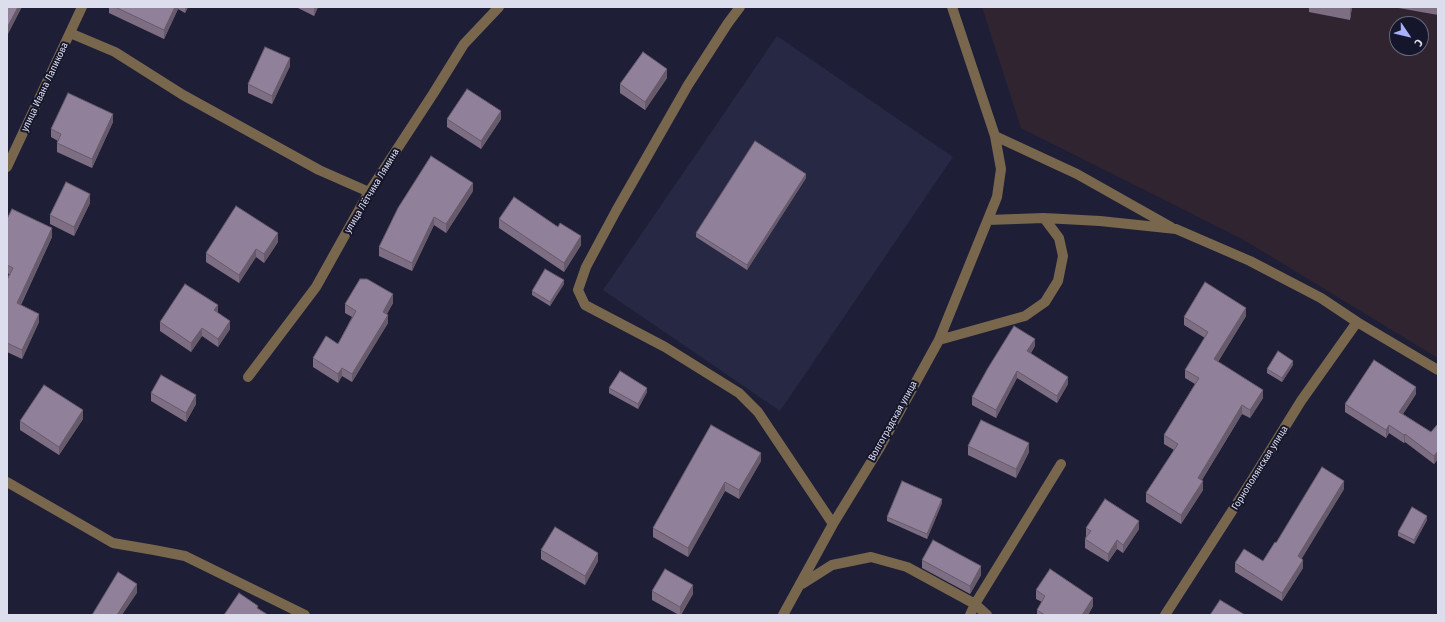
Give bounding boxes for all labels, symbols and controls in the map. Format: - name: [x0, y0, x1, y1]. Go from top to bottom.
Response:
- north arrow: [1389, 16, 1429, 56]
- text: С: [1411, 37, 1425, 49]
- street label: улица Ивана Лапикова: [19, 40, 71, 134]
- street label: улица Лётчика Лямина: [342, 146, 402, 236]
- street label: Волгоградская улица: [866, 379, 920, 463]
- street label: Горнополянская улица: [1229, 424, 1291, 512]

